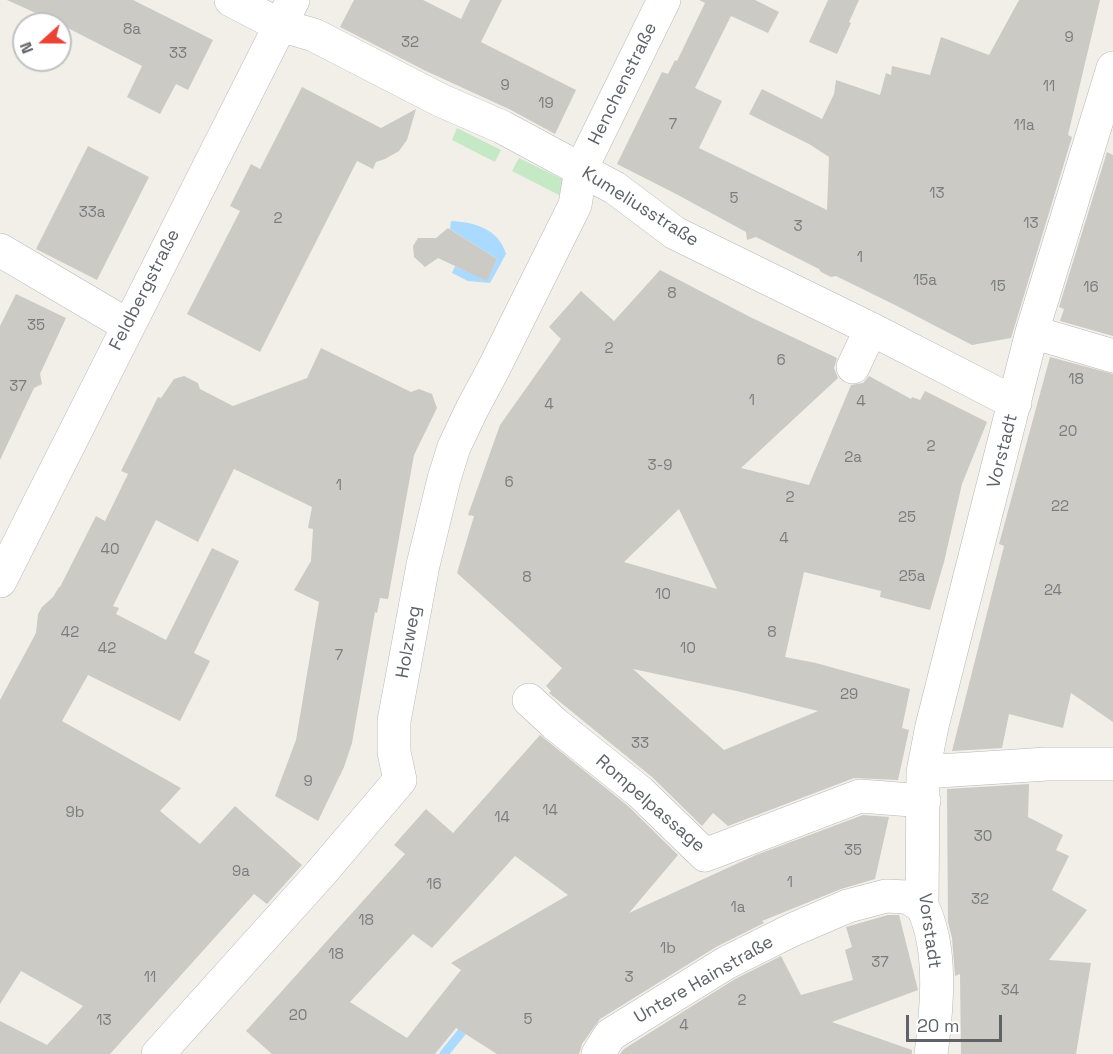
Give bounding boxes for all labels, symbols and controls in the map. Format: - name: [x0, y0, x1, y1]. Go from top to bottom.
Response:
- north arrow: [12, 12, 72, 72]
- street label: Henchenstraße: [584, 19, 662, 149]
- house number: 8a: [123, 21, 141, 39]
- house number: 9: [1064, 29, 1074, 47]
- house number: 32: [401, 34, 419, 52]
- text: N: [15, 39, 38, 57]
- house number: 33: [169, 45, 187, 63]
- house number: 9: [500, 77, 510, 95]
- house number: 11: [1043, 78, 1055, 96]
- house number: 19: [538, 95, 554, 113]
- house number: 7: [669, 116, 677, 134]
- house number: 11a: [1013, 117, 1035, 135]
- street label: Kumeliusstraße: [578, 162, 702, 252]
- house number: 13: [929, 185, 945, 203]
- house number: 5: [730, 190, 738, 208]
- house number: 33a: [79, 204, 105, 222]
- house number: 2: [273, 210, 283, 228]
- house number: 13: [1023, 215, 1039, 233]
- house number: 3: [793, 218, 803, 236]
- street label: Feldbergstraße: [105, 226, 185, 354]
- house number: 1: [857, 249, 863, 267]
- house number: 15a: [913, 272, 937, 290]
- house number: 15: [990, 278, 1006, 296]
- house number: 16: [1083, 279, 1099, 297]
- house number: 8: [667, 285, 677, 303]
- house number: 35: [27, 317, 45, 335]
- house number: 2: [604, 340, 614, 358]
- house number: 6: [776, 352, 786, 370]
- house number: 18: [1068, 371, 1084, 389]
- house number: 37: [9, 378, 27, 396]
- house number: 1: [749, 392, 755, 410]
- house number: 4: [856, 393, 866, 411]
- house number: 4: [544, 396, 554, 414]
- street label: Vorstadt: [983, 412, 1023, 490]
- house number: 20: [1059, 423, 1077, 441]
- house number: 2: [926, 438, 936, 456]
- house number: 2a: [844, 449, 862, 467]
- house number: 3-9: [647, 457, 673, 475]
- house number: 6: [504, 474, 514, 492]
- house number: 1: [336, 477, 342, 495]
- house number: 2: [785, 489, 795, 507]
- house number: 22: [1051, 498, 1069, 516]
- house number: 25: [898, 509, 916, 527]
- house number: 4: [779, 530, 789, 548]
- house number: 40: [101, 541, 119, 559]
- house number: 25a: [899, 568, 925, 586]
- house number: 8: [522, 569, 532, 587]
- house number: 24: [1044, 582, 1062, 600]
- house number: 10: [655, 586, 671, 604]
- street label: Holzweg: [392, 604, 426, 680]
- house number: 42: [61, 624, 79, 642]
- house number: 8: [767, 624, 777, 642]
- house number: 42: [98, 640, 116, 658]
- house number: 10: [680, 640, 696, 658]
- house number: 7: [335, 647, 343, 665]
- house number: 29: [840, 686, 858, 704]
- house number: 33: [631, 735, 649, 753]
- street label: Rompelpassage: [591, 751, 709, 857]
- house number: 9: [303, 773, 313, 791]
- house number: 14: [542, 802, 558, 820]
- house number: 9b: [66, 804, 84, 822]
- house number: 14: [494, 809, 510, 827]
- house number: 30: [974, 828, 992, 846]
- house number: 35: [844, 842, 862, 860]
- house number: 9a: [232, 863, 250, 881]
- house number: 1: [787, 874, 793, 892]
- house number: 16: [426, 876, 442, 894]
- house number: 32: [971, 891, 989, 909]
- street label: Vorstadt: [913, 892, 945, 970]
- house number: 1a: [731, 899, 745, 917]
- house number: 18: [358, 912, 374, 930]
- street label: Untere Hainstraße: [631, 931, 777, 1029]
- house number: 1b: [660, 940, 676, 958]
- house number: 18: [328, 946, 344, 964]
- house number: 37: [871, 954, 889, 972]
- house number: 11: [144, 969, 156, 987]
- house number: 3: [624, 969, 634, 987]
- house number: 34: [1001, 982, 1019, 1000]
- house number: 2: [737, 992, 747, 1010]
- scale bar: [909, 1003, 1005, 1041]
- house number: 20: [289, 1007, 307, 1025]
- house number: 5: [524, 1011, 532, 1029]
- house number: 13: [96, 1012, 112, 1030]
- text: 20 m: [917, 1014, 960, 1037]
- house number: 4: [679, 1017, 689, 1035]

